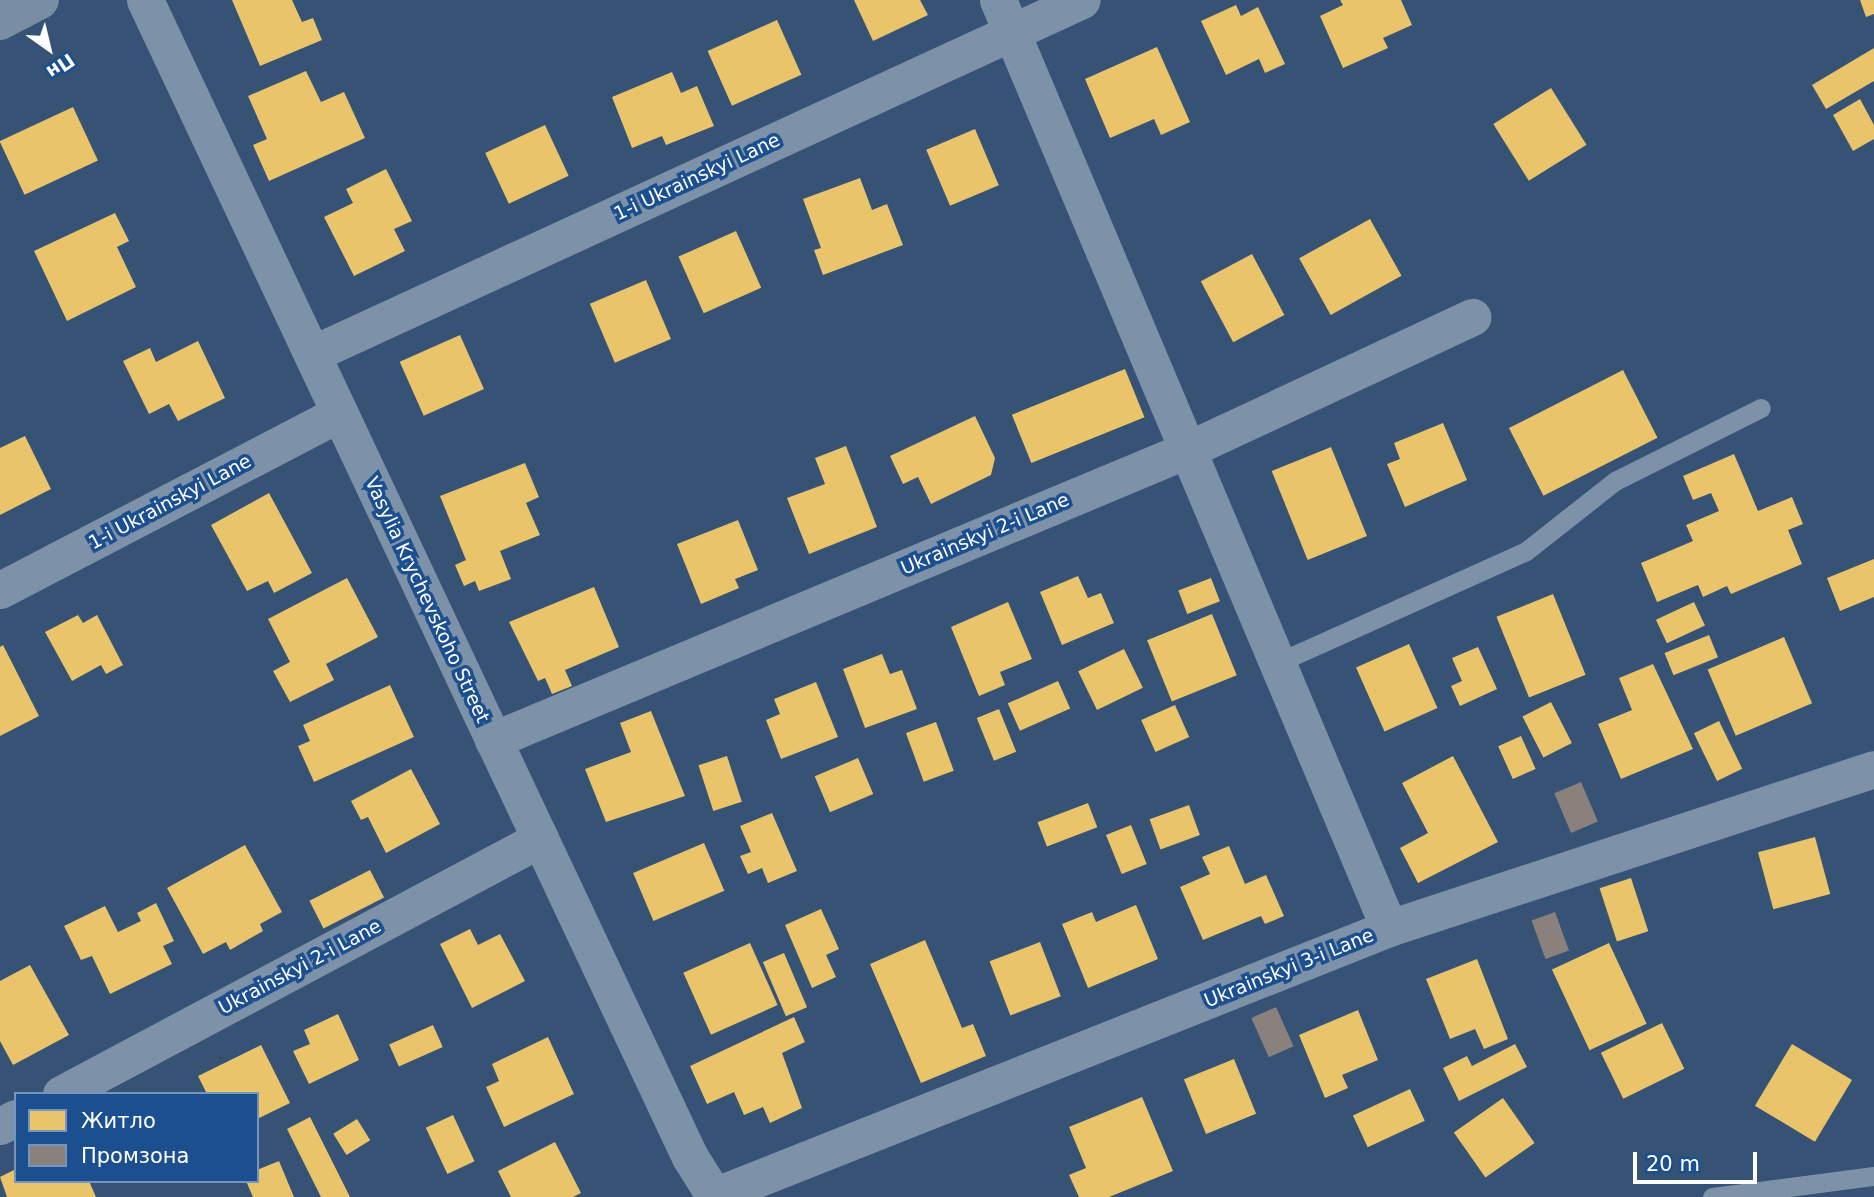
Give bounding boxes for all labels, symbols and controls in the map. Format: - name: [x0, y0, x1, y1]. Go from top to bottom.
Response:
- north arrow: [14, 14, 84, 84]
- text: Пн: [43, 49, 79, 84]
- street label: 1-i Ukrainskyi Lane: [610, 128, 784, 226]
- street label: 1-i Ukrainskyi Lane: [85, 450, 255, 554]
- street label: Vasylia Krychevskoho Street: [360, 473, 494, 727]
- street label: Ukrainskyi 2-i Lane: [897, 488, 1073, 580]
- street label: Ukrainskyi 2-i Lane: [215, 915, 385, 1019]
- street label: Ukrainskyi 3-i Lane: [1201, 924, 1377, 1012]
- legend: [14, 1092, 259, 1183]
- text: Житло: [81, 1109, 156, 1133]
- scale bar: [1636, 1138, 1760, 1182]
- text: Промзона: [81, 1144, 189, 1168]
- text: 20 m: [1646, 1152, 1700, 1176]

